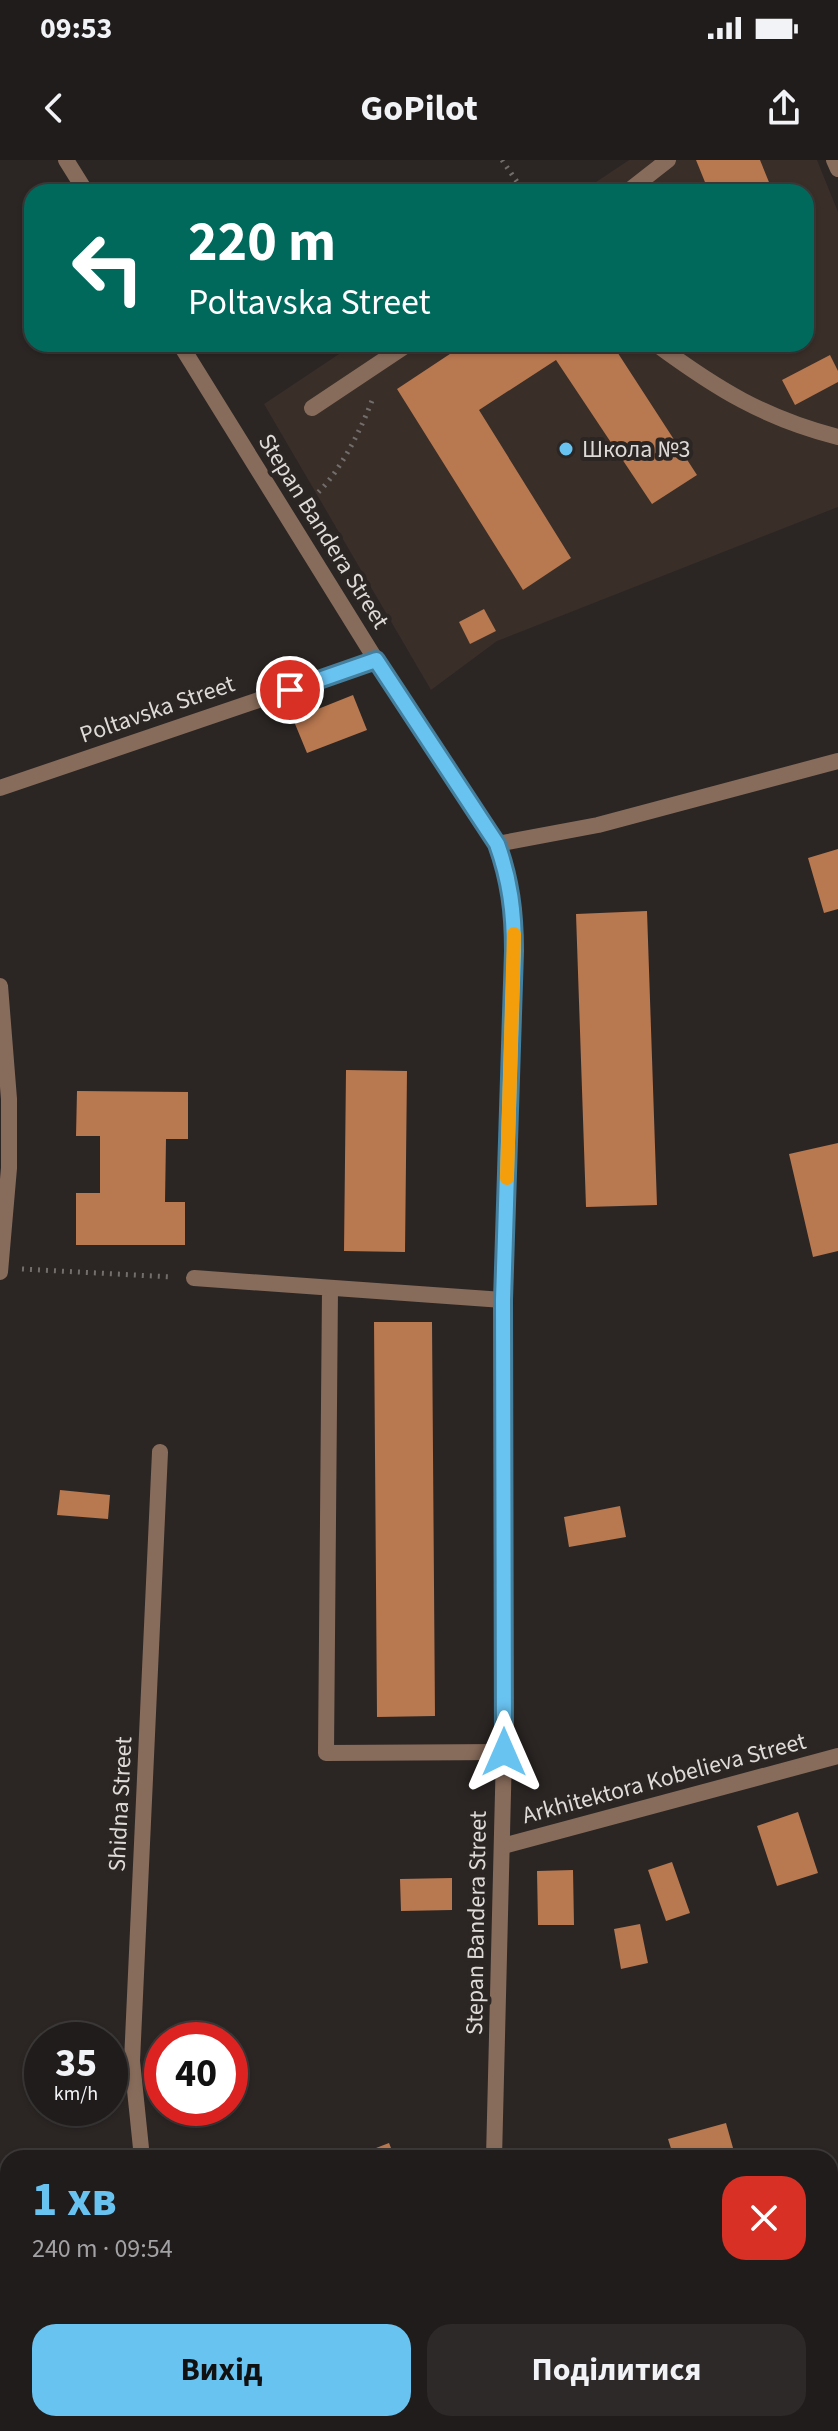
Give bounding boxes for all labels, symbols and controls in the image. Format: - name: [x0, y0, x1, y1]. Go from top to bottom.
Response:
- text: 09:53: [40, 7, 112, 50]
- text: GoPilot: [360, 83, 478, 134]
- icon: back: [32, 86, 76, 130]
- icon: share: [762, 86, 806, 130]
- text: 220 m: [188, 203, 336, 282]
- icon: left: [56, 216, 160, 320]
- text: Poltavska Street: [188, 277, 431, 328]
- street label: Stepan Bandera Street: [249, 427, 398, 636]
- place label: Школа №3: [582, 432, 691, 467]
- marker: Школа №3: [557, 440, 575, 458]
- pin: [256, 656, 324, 724]
- street label: Poltavska Street: [75, 667, 239, 752]
- icon: arrive: [268, 668, 312, 712]
- position arrow: [462, 1710, 546, 1794]
- street label: Arkhitektora Kobelieva Street: [518, 1724, 810, 1833]
- street label: Shidna Street: [99, 1736, 142, 1872]
- street label: Stepan Bandera Street: [457, 1811, 496, 2035]
- speed limit sign: 40: [144, 2022, 248, 2126]
- text: 35: [55, 2035, 97, 2092]
- text: km/h: [54, 2080, 98, 2108]
- text: 1 хв: [32, 2166, 117, 2234]
- button: close: [722, 2176, 806, 2260]
- text: 240 m · 09:54: [32, 2230, 173, 2267]
- button: Вихід: [32, 2324, 411, 2416]
- button: Поділитися: [427, 2324, 806, 2416]

